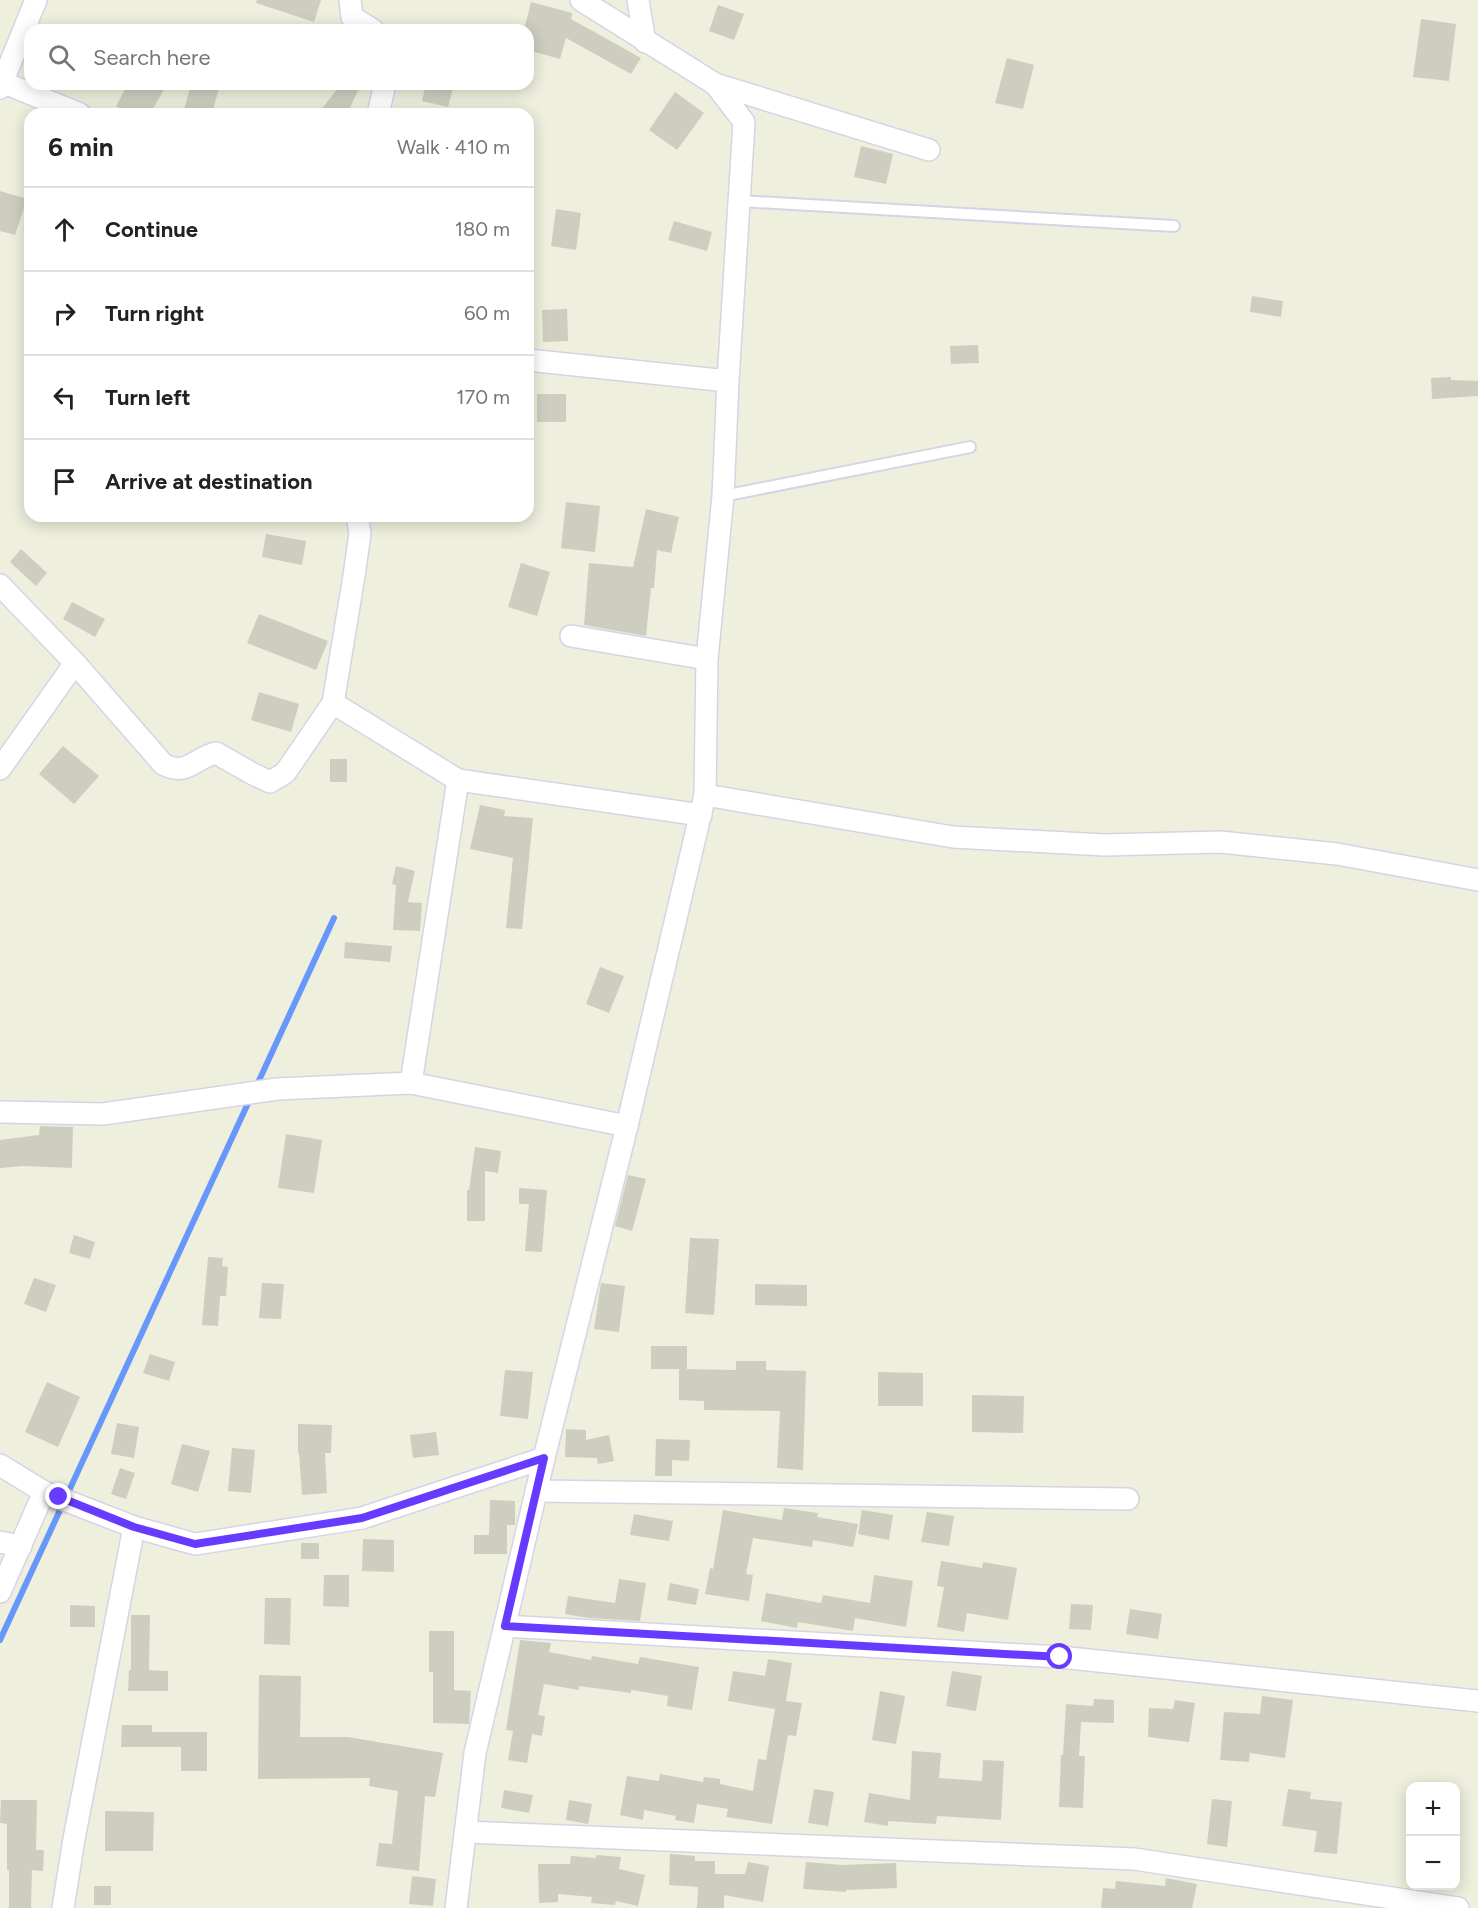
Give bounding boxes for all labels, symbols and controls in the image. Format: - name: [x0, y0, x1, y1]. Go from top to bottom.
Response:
- search box: [24, 24, 534, 90]
- icon: search: [45, 41, 78, 74]
- text: Search here: [93, 44, 211, 71]
- text: 6 min: [48, 131, 114, 163]
- text: Walk · 410 m: [397, 135, 510, 159]
- icon: ahead: [48, 213, 81, 246]
- text: Continue: [105, 216, 198, 243]
- text: 180 m: [455, 217, 510, 241]
- icon: right: [48, 297, 81, 330]
- text: Turn right: [105, 300, 204, 327]
- text: 60 m: [464, 301, 510, 325]
- icon: left: [48, 381, 81, 414]
- text: Turn left: [105, 384, 191, 411]
- text: 170 m: [456, 385, 510, 409]
- icon: arrive: [48, 465, 81, 498]
- text: Arrive at destination: [105, 468, 313, 495]
- route end: [45, 1483, 71, 1509]
- route start: [1046, 1643, 1072, 1669]
- map controls: [1406, 1782, 1460, 1890]
- button: +: [1406, 1782, 1460, 1836]
- button: −: [1406, 1836, 1460, 1890]

